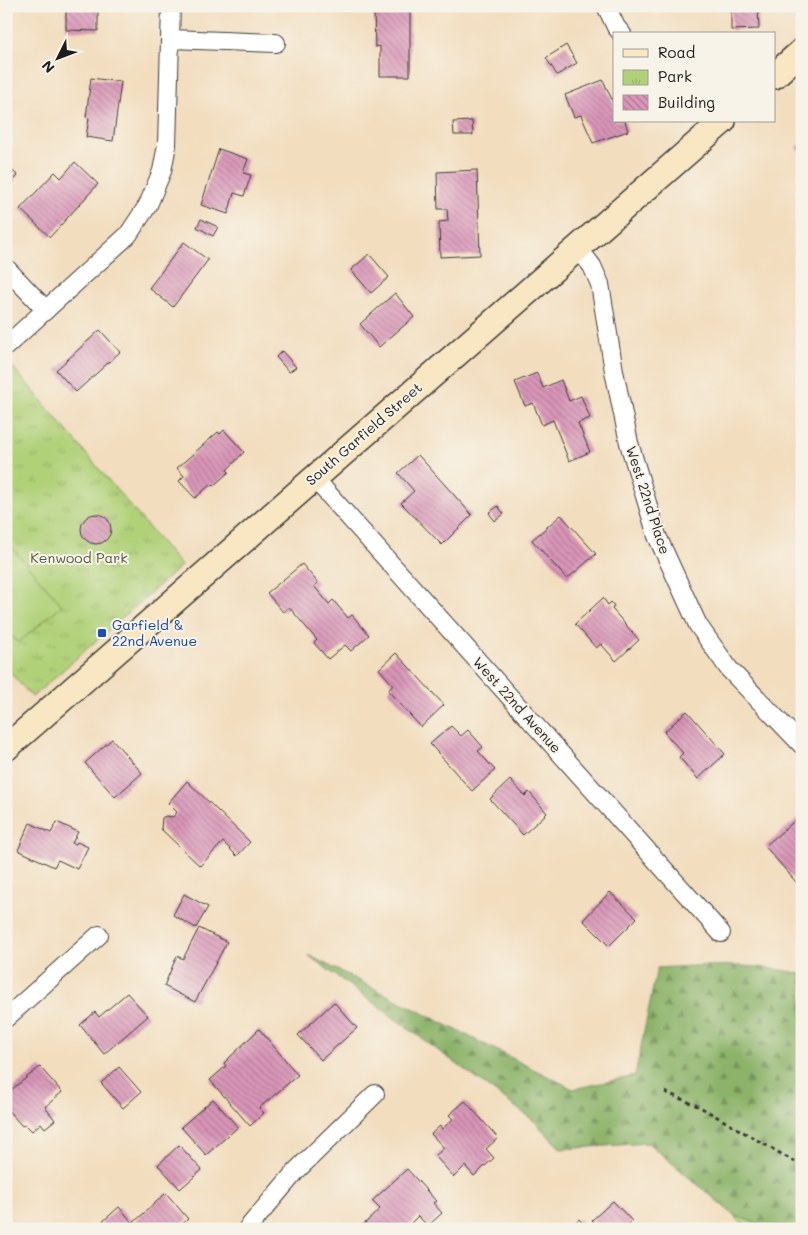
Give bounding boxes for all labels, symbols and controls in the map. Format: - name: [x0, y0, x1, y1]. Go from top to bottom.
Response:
- north arrow: [32, 32, 82, 82]
- legend: [613, 32, 776, 122]
- text: Road: [658, 42, 695, 62]
- text: N: [37, 57, 59, 77]
- text: Park: [658, 66, 692, 86]
- text: Building: [658, 92, 715, 112]
- street label: South Garfield Street: [301, 378, 426, 489]
- street label: West 22nd Place: [622, 443, 675, 556]
- park label: Kenwood Park: [30, 548, 128, 567]
- place label: Garfield & 22nd Avenue: [112, 615, 197, 650]
- marker: Garfield & 22nd Avenue: [96, 627, 108, 639]
- street label: West 22nd Avenue: [469, 652, 566, 757]

